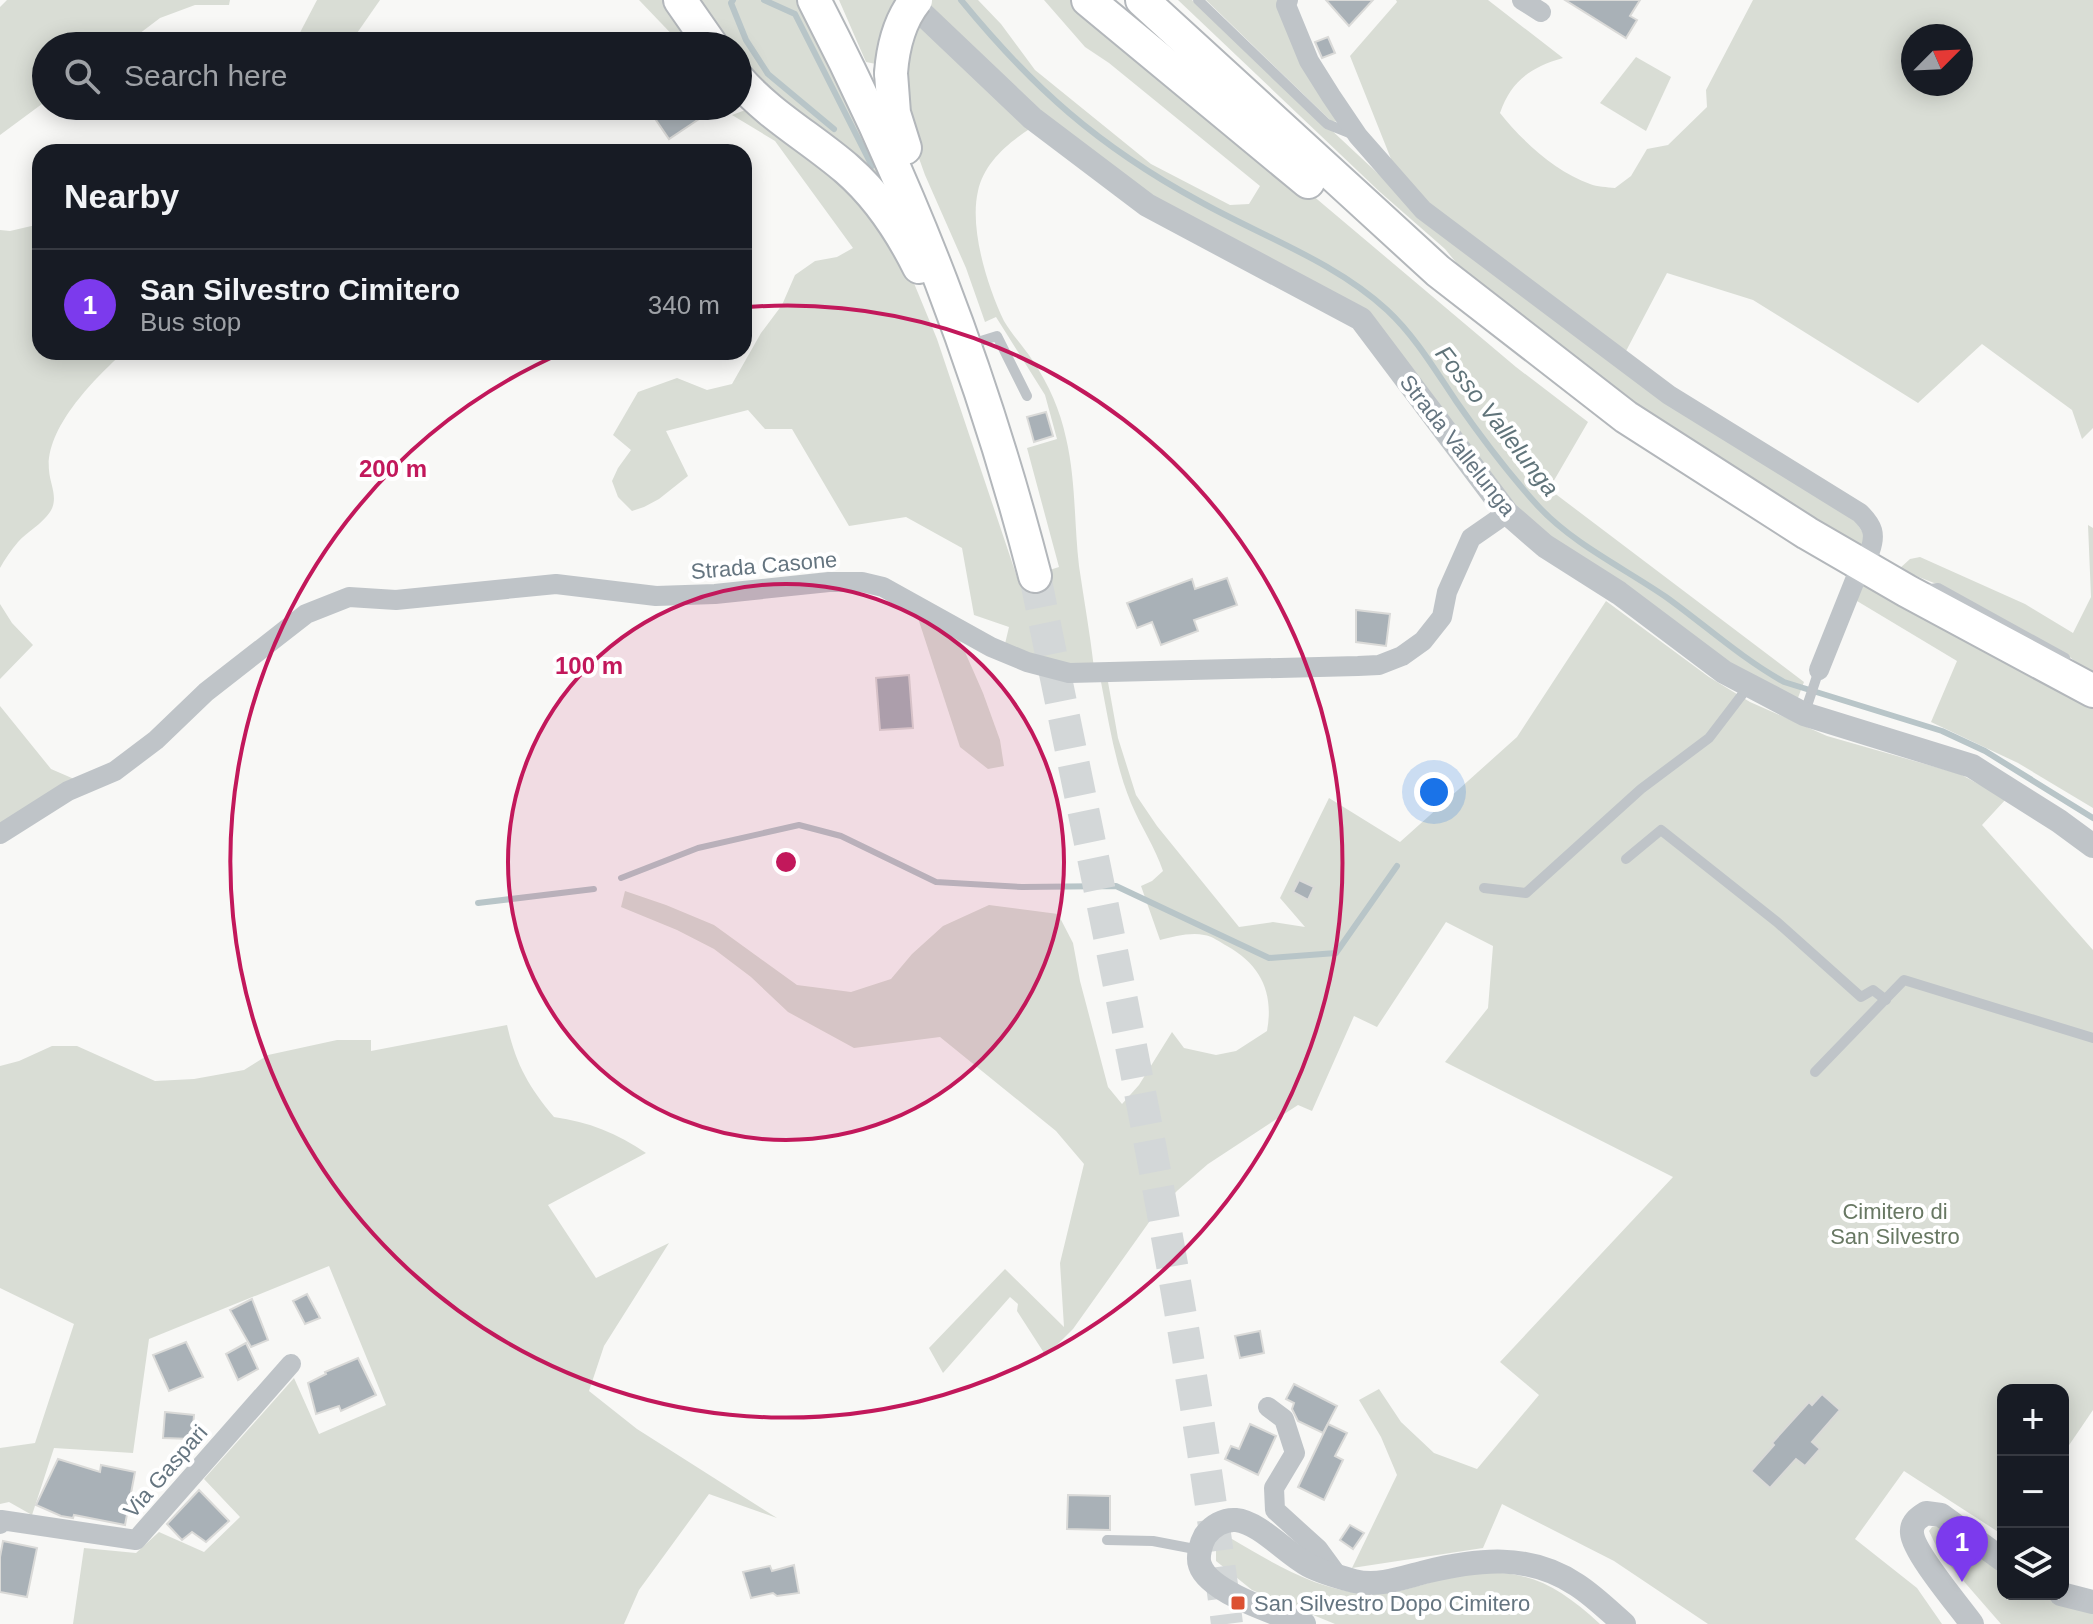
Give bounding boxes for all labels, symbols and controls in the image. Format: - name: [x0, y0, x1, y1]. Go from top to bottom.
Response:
- north arrow: [1901, 24, 1973, 96]
- search box: [32, 32, 752, 120]
- icon: search: [60, 54, 104, 98]
- text: Search here: [124, 59, 287, 92]
- text: Nearby: [64, 177, 179, 215]
- text: San Silvestro Cimitero: [140, 273, 460, 306]
- text: 1: [83, 290, 97, 320]
- text: 340 m: [648, 290, 720, 320]
- text: Bus stop: [140, 307, 241, 337]
- water label: Fosso Vallelunga: [1430, 340, 1564, 501]
- street label: Strada Vallelunga: [1395, 370, 1521, 521]
- text: 200 m: [359, 455, 427, 482]
- street label: Strada Casone: [690, 547, 838, 584]
- text: 100 m: [555, 652, 623, 679]
- your location: [1414, 772, 1454, 812]
- centre of rings: [772, 848, 800, 876]
- park label: Cimitero di San Silvestro: [1830, 1199, 1960, 1249]
- map controls: [1997, 1384, 2069, 1600]
- button: +: [1997, 1384, 2069, 1456]
- street label: Via Gaspari: [118, 1420, 212, 1523]
- button: −: [1997, 1456, 2069, 1528]
- pin: 1: [1936, 1516, 1988, 1582]
- button: layers: [1997, 1528, 2069, 1600]
- place label: San Silvestro Dopo Cimitero: [1254, 1591, 1530, 1616]
- marker: San Silvestro Dopo Cimitero: [1229, 1594, 1247, 1612]

